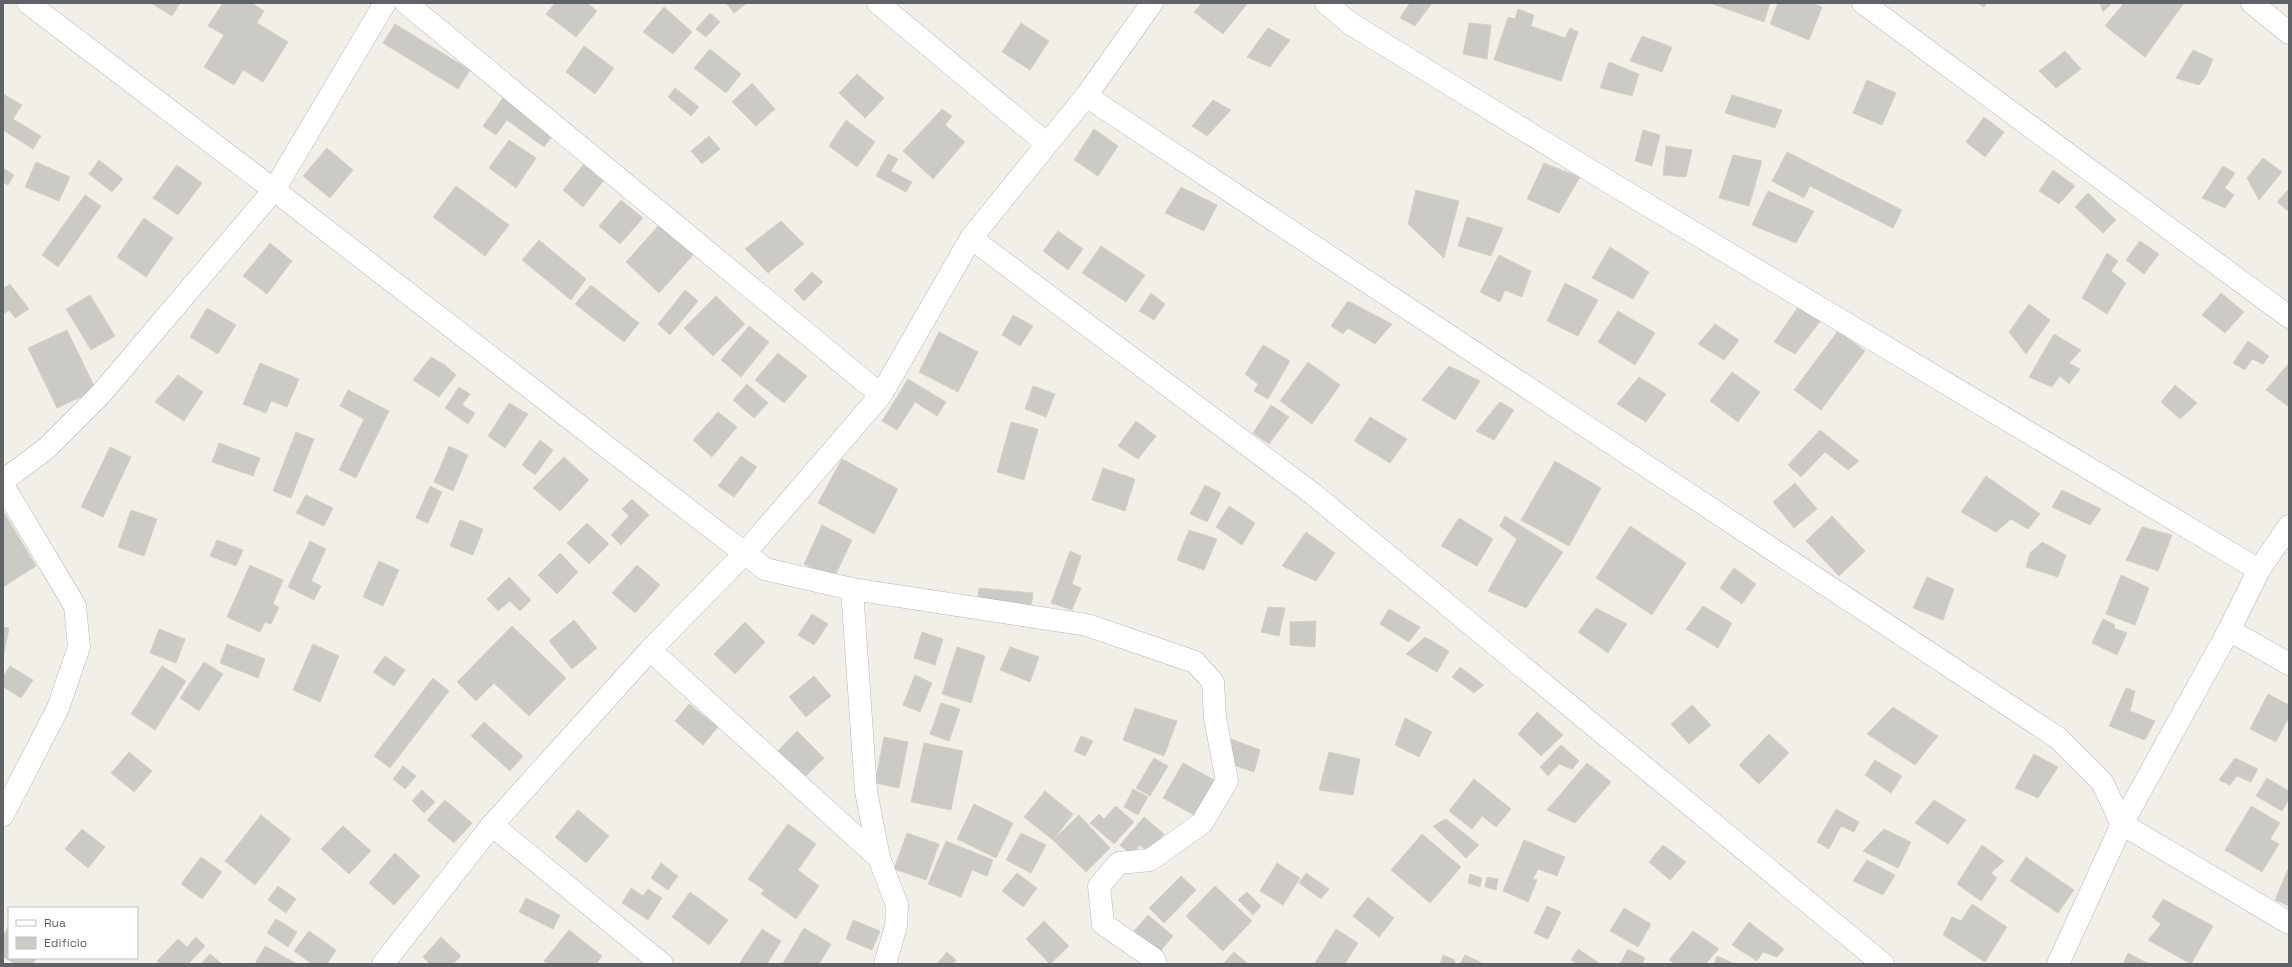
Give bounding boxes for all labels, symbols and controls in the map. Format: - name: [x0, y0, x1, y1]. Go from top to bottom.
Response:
- legend: [8, 907, 138, 959]
- text: Rua: [44, 915, 66, 931]
- text: Edifício: [44, 935, 87, 951]

